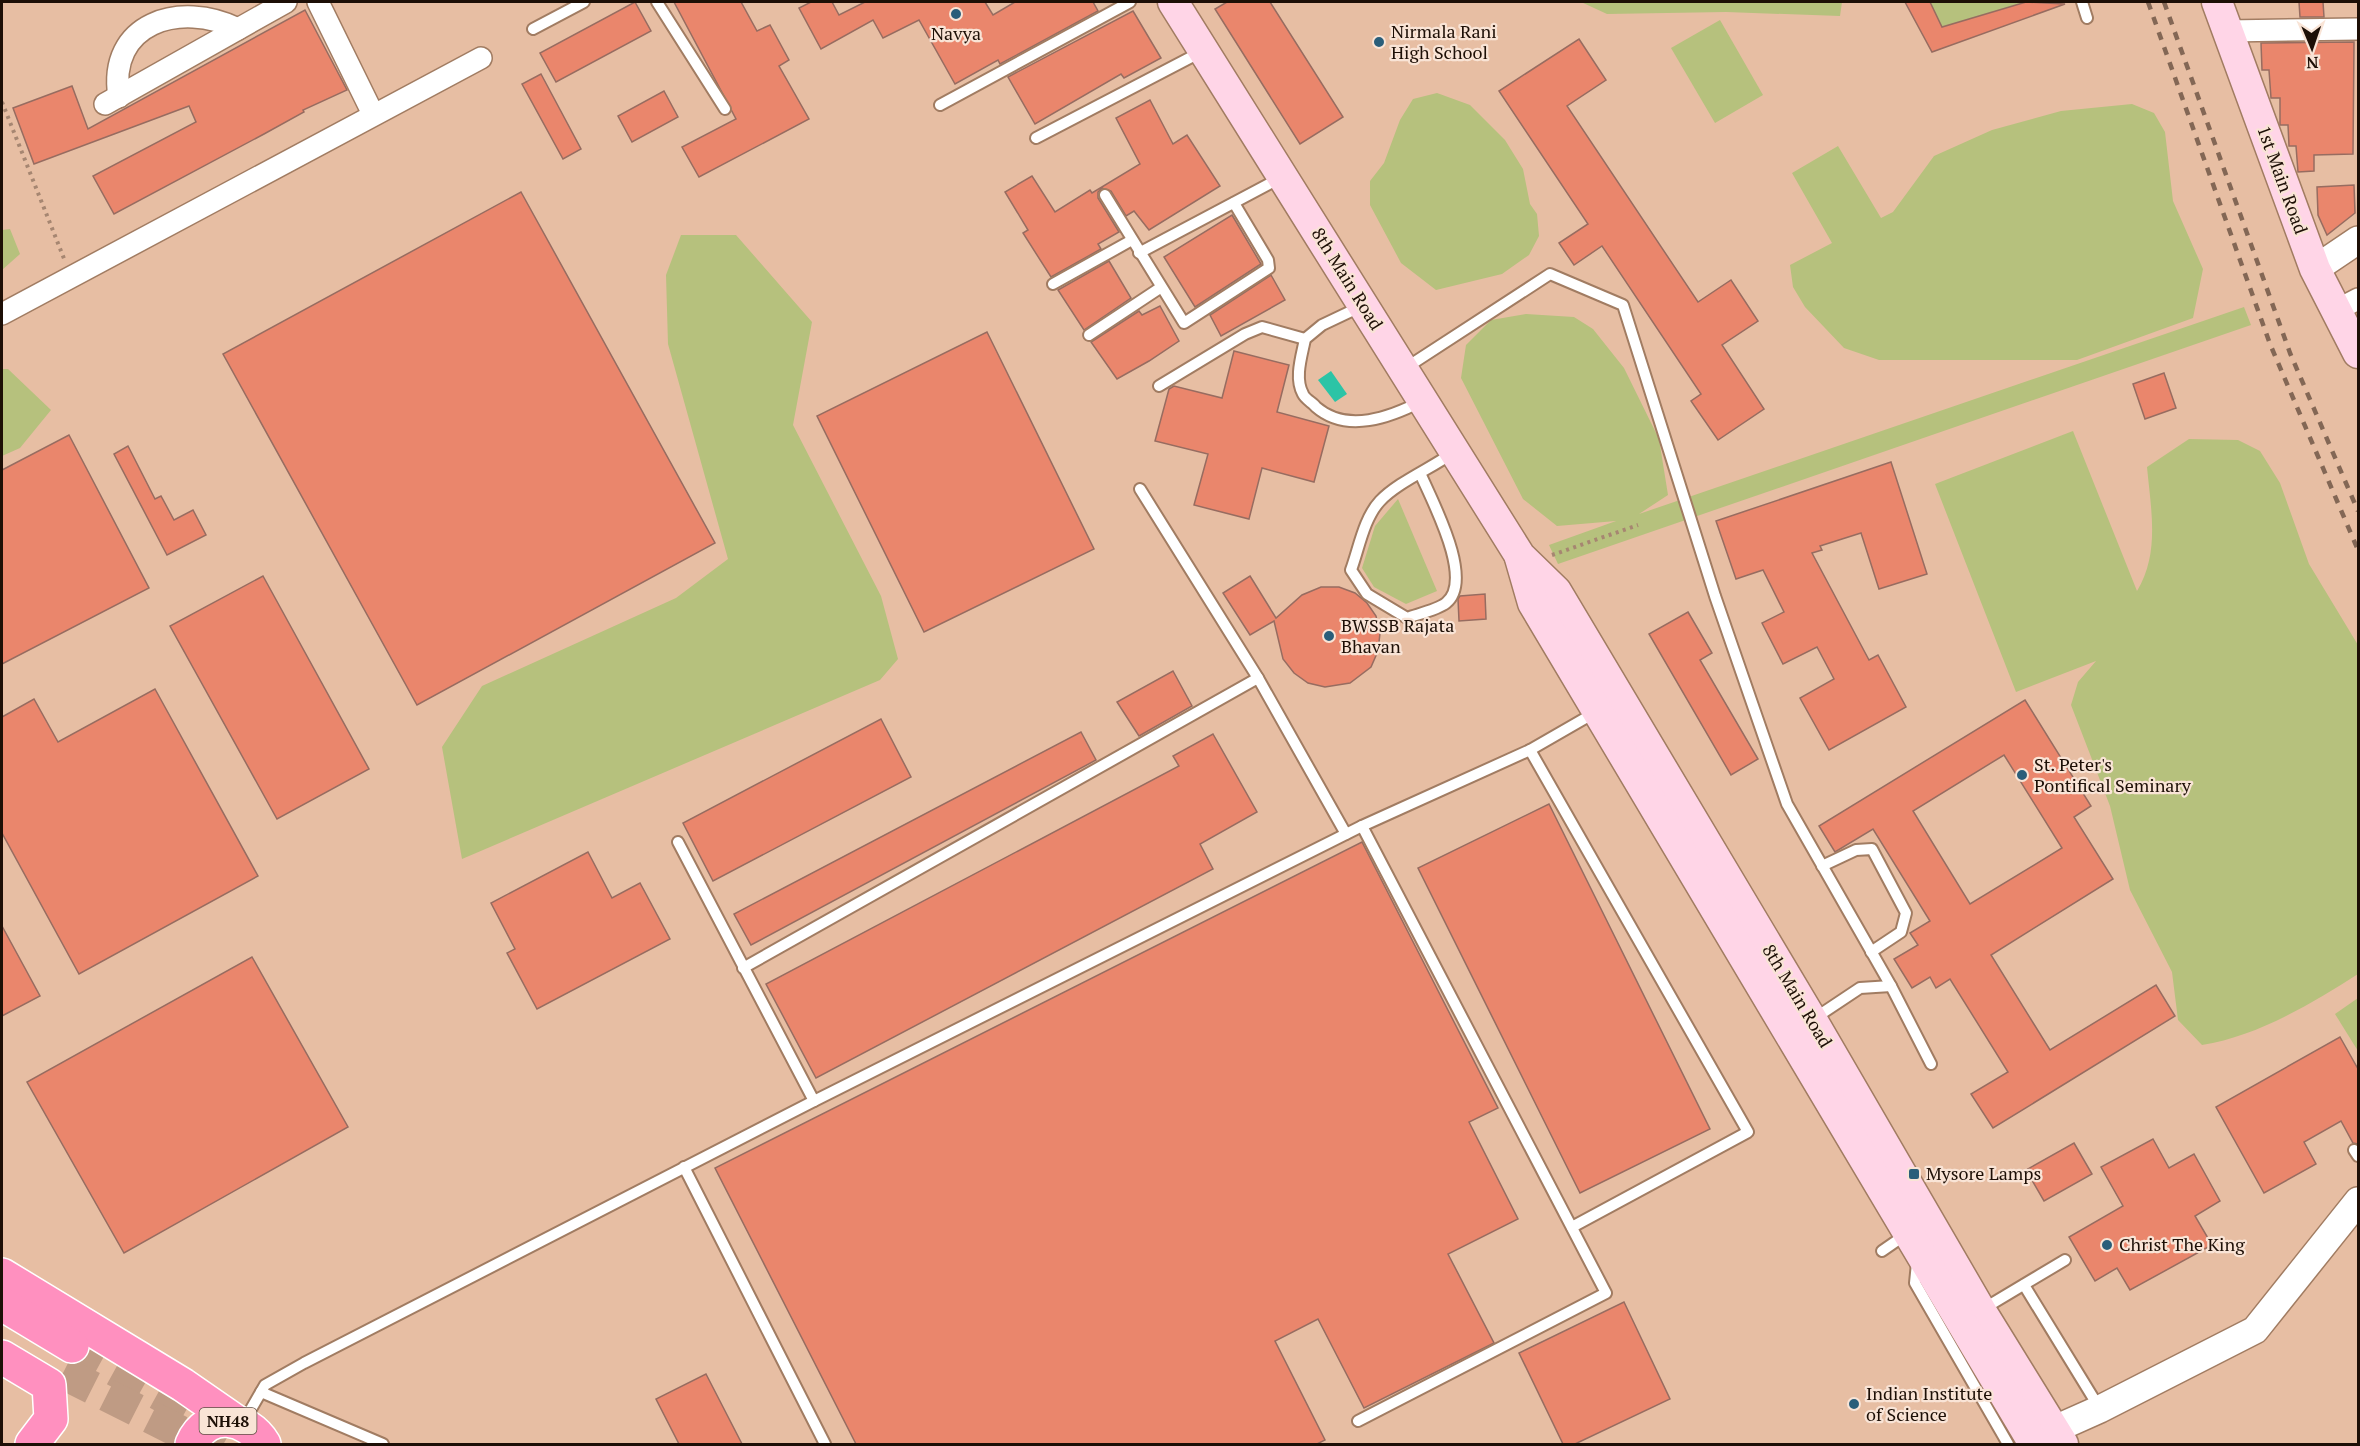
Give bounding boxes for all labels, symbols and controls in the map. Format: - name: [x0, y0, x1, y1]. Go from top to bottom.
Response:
- marker: Navya: [949, 7, 963, 21]
- north arrow: [2282, 18, 2342, 78]
- place label: Nirmala Rani High School: [1391, 19, 1497, 64]
- place label: Navya: [931, 21, 981, 45]
- marker: Nirmala Rani High School: [1372, 35, 1386, 49]
- text: N: [2306, 52, 2319, 74]
- street label: 1st Main Road: [2252, 122, 2314, 237]
- street label: 8th Main Road: [1307, 223, 1389, 334]
- place label: BWSSB Rajata Bhavan: [1341, 613, 1454, 658]
- marker: BWSSB Rajata Bhavan: [1322, 629, 1336, 643]
- place label: St. Peter's Pontifical Seminary: [2034, 752, 2192, 797]
- marker: St. Peter's Pontifical Seminary: [2015, 768, 2029, 782]
- street label: 8th Main Road: [1758, 939, 1838, 1052]
- place label: Mysore Lamps: [1926, 1161, 2041, 1185]
- marker: Mysore Lamps: [1907, 1167, 1921, 1181]
- place label: Christ The King: [2119, 1232, 2245, 1256]
- marker: Christ The King: [2100, 1238, 2114, 1252]
- place label: Indian Institute of Science: [1866, 1381, 1992, 1426]
- marker: Indian Institute of Science: [1847, 1397, 1861, 1411]
- road number: NH48: [200, 1408, 256, 1434]

